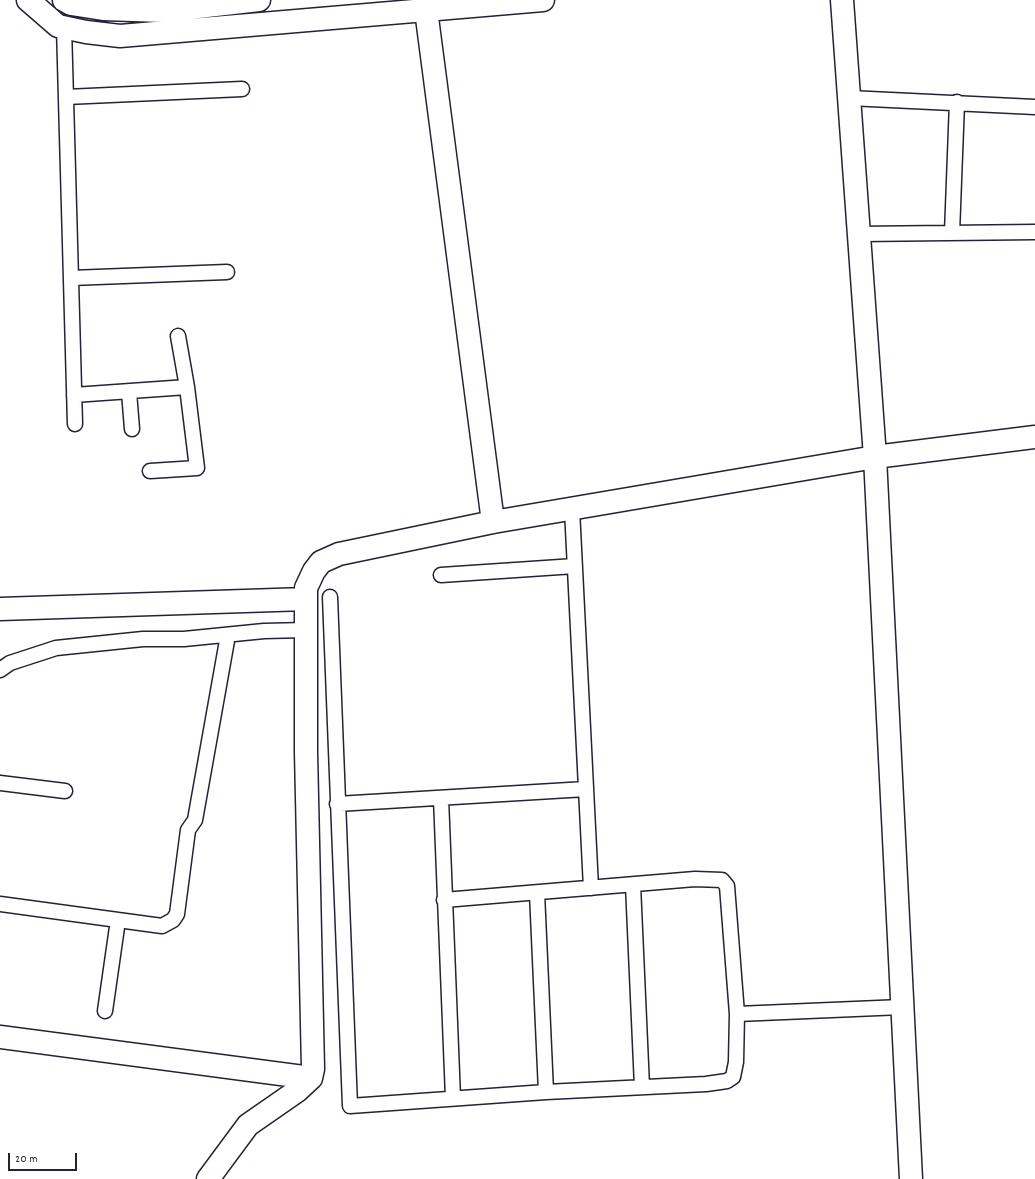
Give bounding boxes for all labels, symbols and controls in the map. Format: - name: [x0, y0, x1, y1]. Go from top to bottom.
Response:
- scale bar: [10, 1145, 79, 1171]
- text: 20 m: [15, 1151, 38, 1168]

